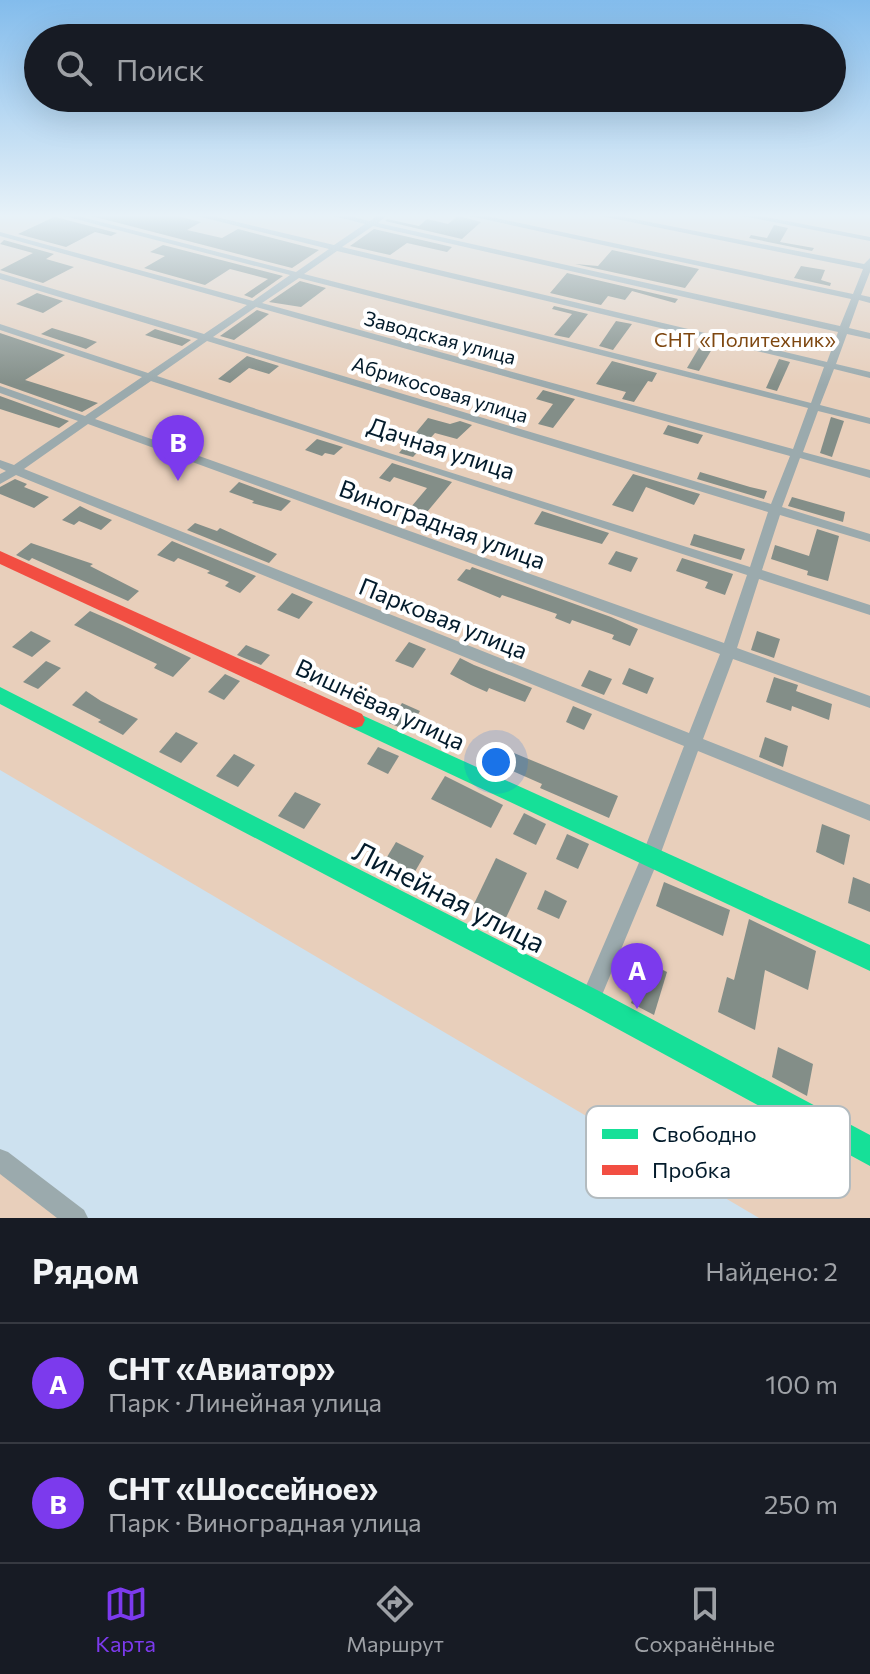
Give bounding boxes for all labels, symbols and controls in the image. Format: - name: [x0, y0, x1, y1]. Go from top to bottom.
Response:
- search box: [24, 24, 846, 112]
- icon: search: [52, 46, 96, 90]
- text: Поиск: [116, 50, 204, 87]
- street label: Заводская улица: [362, 305, 519, 369]
- park label: СНТ «Политехник»: [654, 327, 836, 351]
- street label: Абрикосовая улица: [349, 351, 531, 427]
- street label: Дачная улица: [364, 410, 519, 485]
- pin: B: [152, 415, 204, 481]
- street label: Виноградная улица: [335, 473, 550, 574]
- street label: Парковая улица: [355, 571, 532, 665]
- street label: Вишнёвая улица: [291, 652, 470, 756]
- your location: [476, 742, 516, 782]
- street label: Линейная улица: [348, 833, 551, 959]
- pin: A: [611, 943, 663, 1009]
- legend: [586, 1106, 850, 1198]
- text: Свободно: [652, 1120, 757, 1147]
- text: Пробка: [652, 1156, 731, 1183]
- text: Рядом: [32, 1249, 139, 1291]
- text: Найдено: 2: [705, 1255, 838, 1286]
- text: СНТ «Авиатор»: [108, 1349, 335, 1386]
- text: A: [49, 1368, 67, 1399]
- text: 100 m: [765, 1368, 838, 1399]
- text: Парк · Линейная улица: [108, 1386, 382, 1417]
- text: СНТ «Шоссейное»: [108, 1469, 378, 1506]
- text: B: [49, 1488, 67, 1519]
- text: 250 m: [764, 1488, 838, 1519]
- text: Парк · Виноградная улица: [108, 1506, 422, 1537]
- tab: Карта: [95, 1582, 156, 1657]
- tab: Маршрут: [346, 1582, 444, 1657]
- tab: Сохранённые: [634, 1582, 775, 1657]

